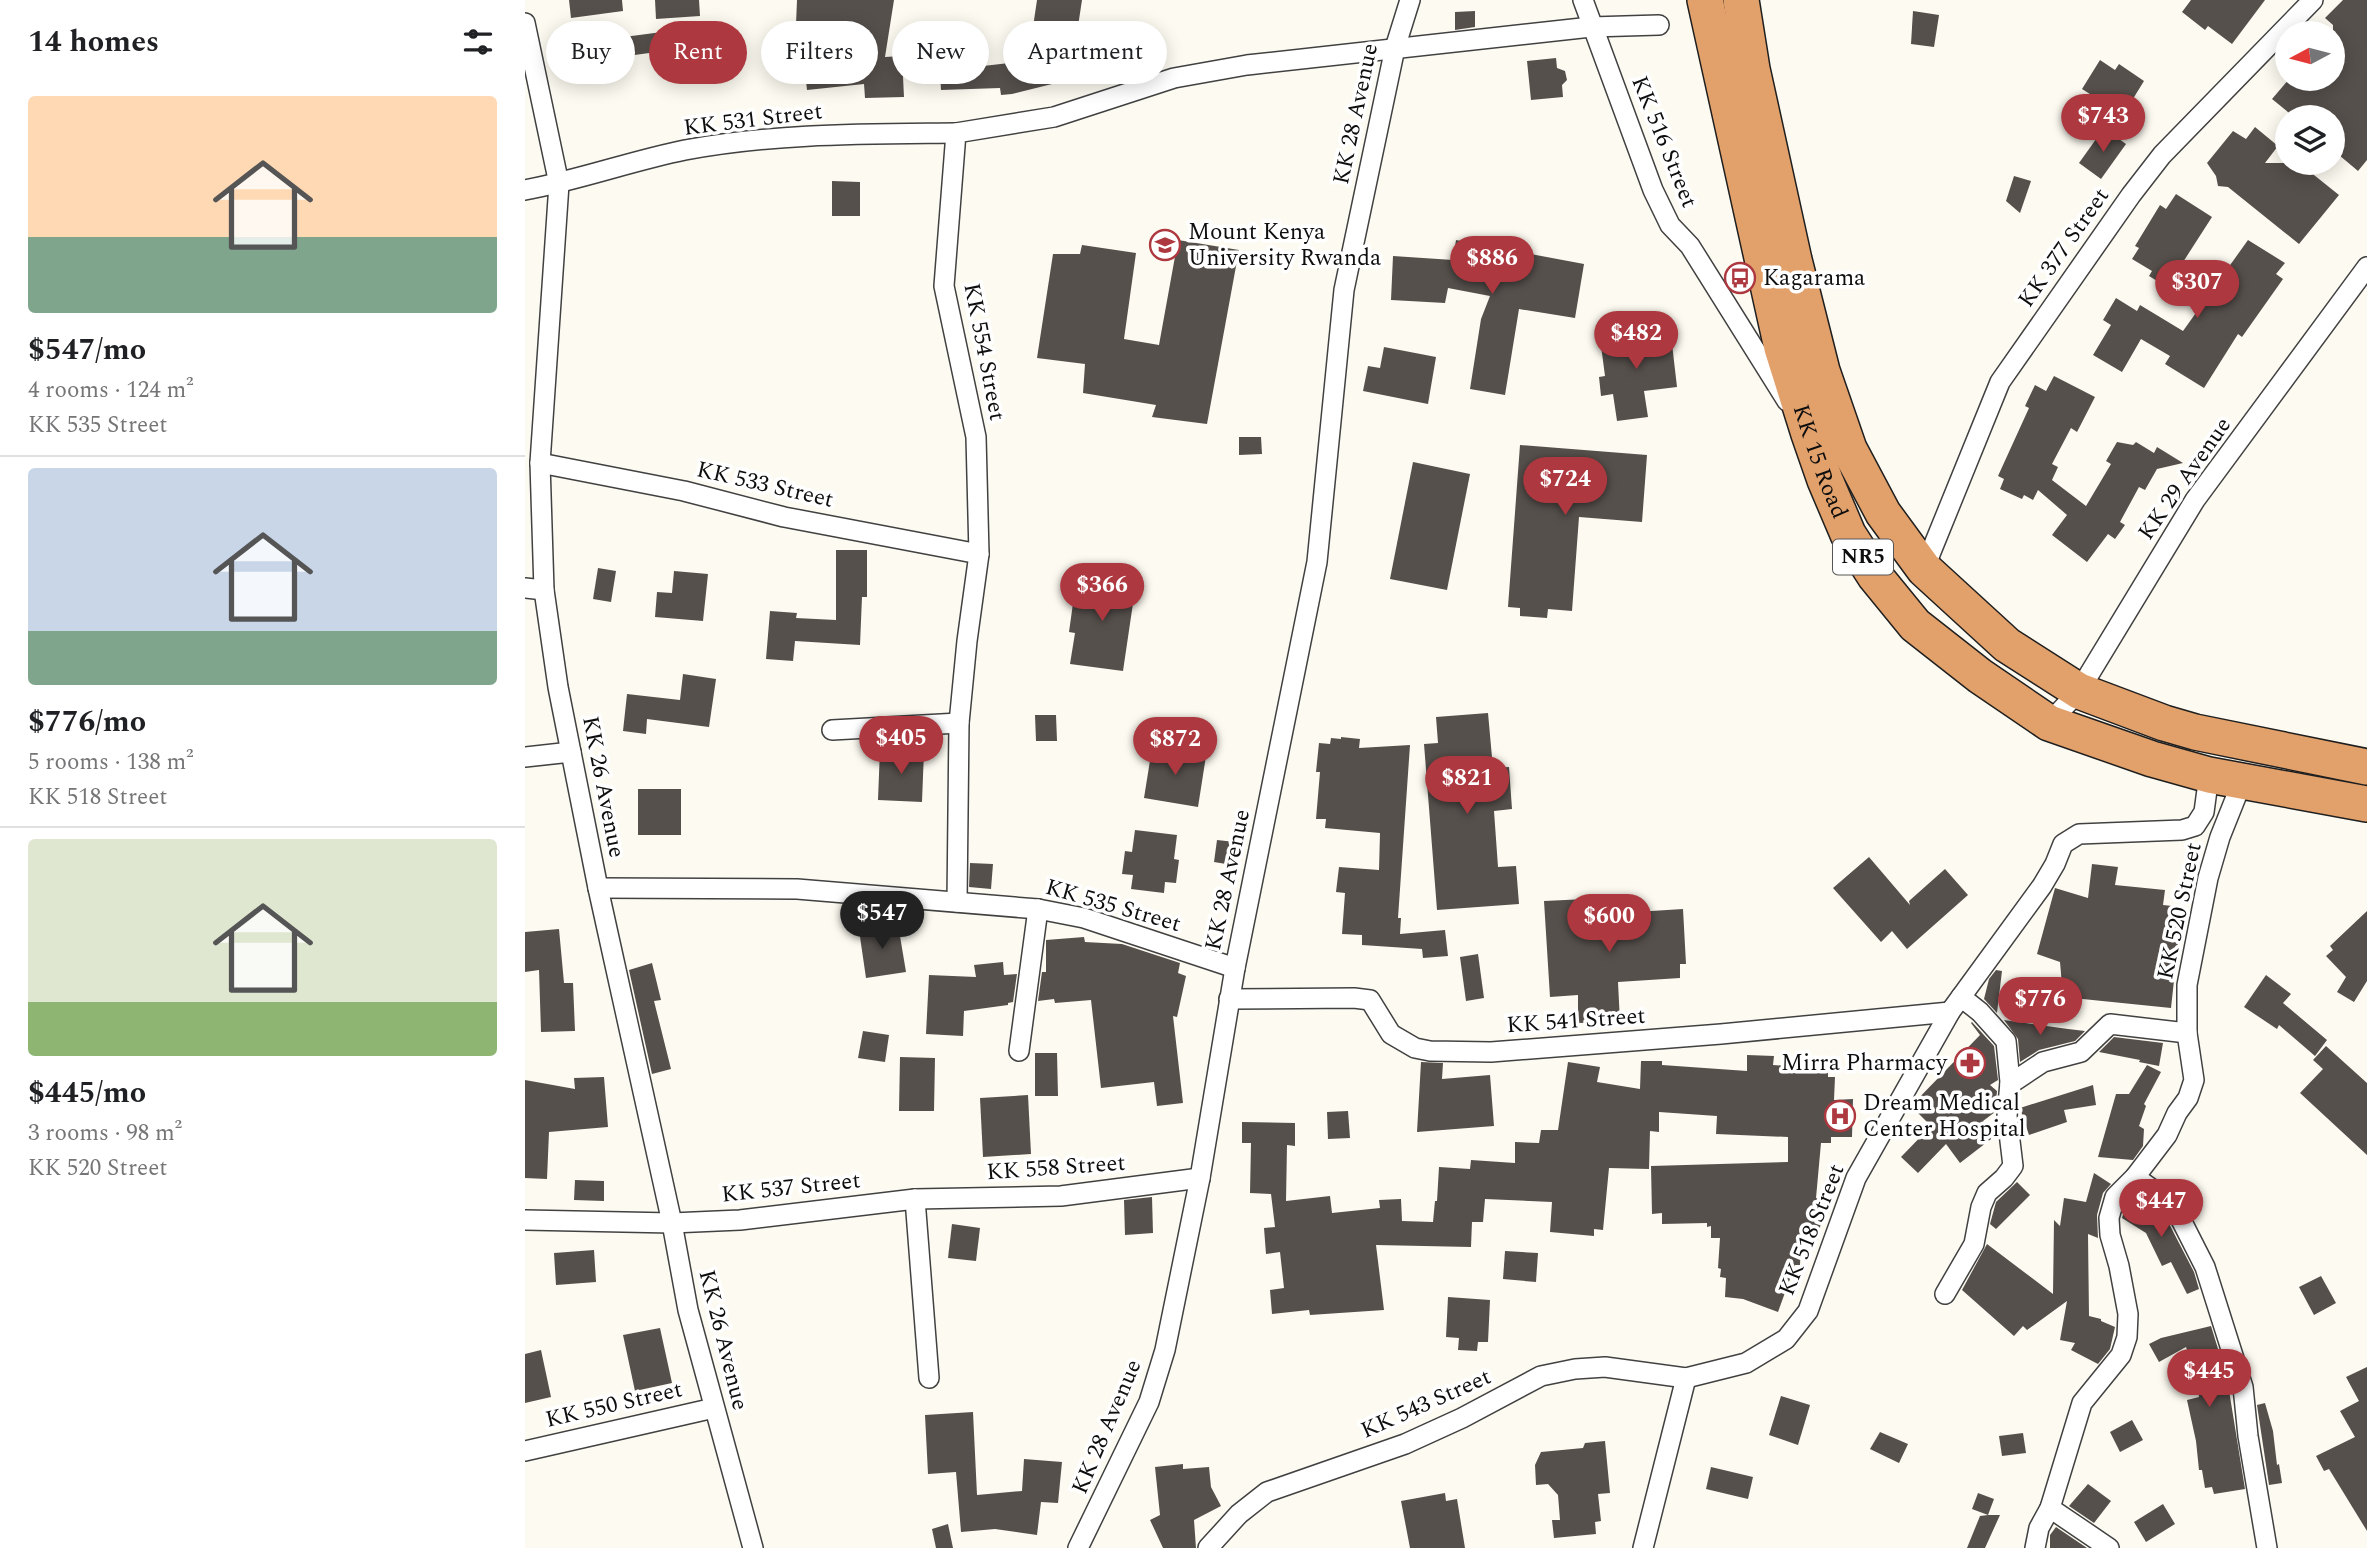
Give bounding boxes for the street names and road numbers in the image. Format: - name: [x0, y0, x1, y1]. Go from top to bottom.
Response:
- street label: KK 28 Avenue: [1324, 40, 1388, 188]
- street label: KK 516 Street: [1622, 71, 1706, 213]
- street label: KK 531 Street: [682, 94, 824, 146]
- street label: KK 377 Street: [2010, 181, 2118, 315]
- street label: KK 554 Street: [954, 280, 1014, 424]
- street label: KK 15 Road: [1783, 400, 1857, 524]
- street label: KK 29 Avenue: [2130, 410, 2240, 548]
- street label: KK 533 Street: [693, 452, 837, 518]
- road number: NR5: [1833, 540, 1893, 574]
- street label: KK 26 Avenue: [572, 713, 634, 861]
- street label: KK 28 Avenue: [1196, 806, 1260, 954]
- street label: KK 520 Street: [2148, 839, 2212, 983]
- street label: KK 535 Street: [1041, 870, 1185, 942]
- street label: KK 541 Street: [1505, 999, 1647, 1043]
- street label: KK 558 Street: [985, 1146, 1127, 1190]
- street label: KK 518 Street: [1770, 1159, 1854, 1301]
- street label: KK 537 Street: [720, 1163, 862, 1213]
- street label: KK 26 Avenue: [689, 1266, 757, 1414]
- street label: KK 28 Avenue: [1063, 1354, 1151, 1500]
- street label: KK 543 Street: [1355, 1360, 1497, 1448]
- street label: KK 550 Street: [542, 1372, 686, 1438]

